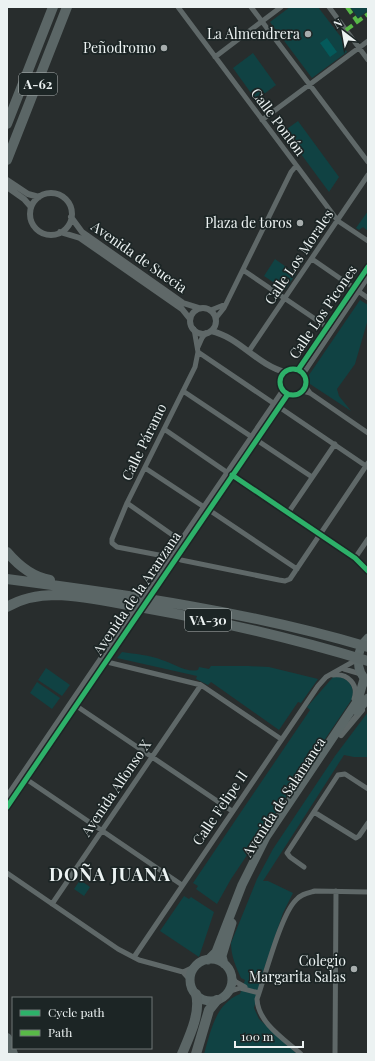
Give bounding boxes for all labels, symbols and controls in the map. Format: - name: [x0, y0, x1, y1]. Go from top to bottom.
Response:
- north arrow: [323, 12, 363, 52]
- text: N: [330, 14, 345, 31]
- place label: La Almendrera: [207, 24, 300, 43]
- marker: La Almendrera: [303, 29, 313, 39]
- place label: Peñodromo: [83, 38, 156, 57]
- marker: Peñodromo: [159, 43, 169, 53]
- road number: A-62: [19, 73, 57, 95]
- street label: Calle Pontón: [247, 84, 310, 160]
- street label: Calle Los Morales: [260, 206, 337, 308]
- place label: Plaza de toros: [205, 213, 292, 232]
- street label: Avenida de Suecia: [87, 216, 191, 297]
- marker: Plaza de toros: [295, 218, 305, 228]
- street label: Calle Los Picones: [284, 261, 361, 362]
- street label: Calle Páramo: [117, 400, 171, 483]
- street label: Avenida de la Aranzana: [88, 527, 185, 659]
- road number: VA-30: [185, 609, 231, 631]
- street label: Avenida de Salamanca: [237, 733, 329, 861]
- street label: Avenida Alfonso X: [76, 736, 155, 840]
- street label: Calle Felipe II: [188, 767, 252, 849]
- district label: DOÑA JUANA: [49, 862, 171, 886]
- place label: Colegio Margarita Salas: [249, 951, 346, 986]
- marker: Colegio Margarita Salas: [349, 964, 359, 974]
- legend: [12, 997, 152, 1049]
- text: Cycle path: [48, 1004, 105, 1020]
- scale bar: [235, 1023, 303, 1049]
- text: Path: [48, 1024, 72, 1040]
- text: 100 m: [241, 1028, 274, 1044]

